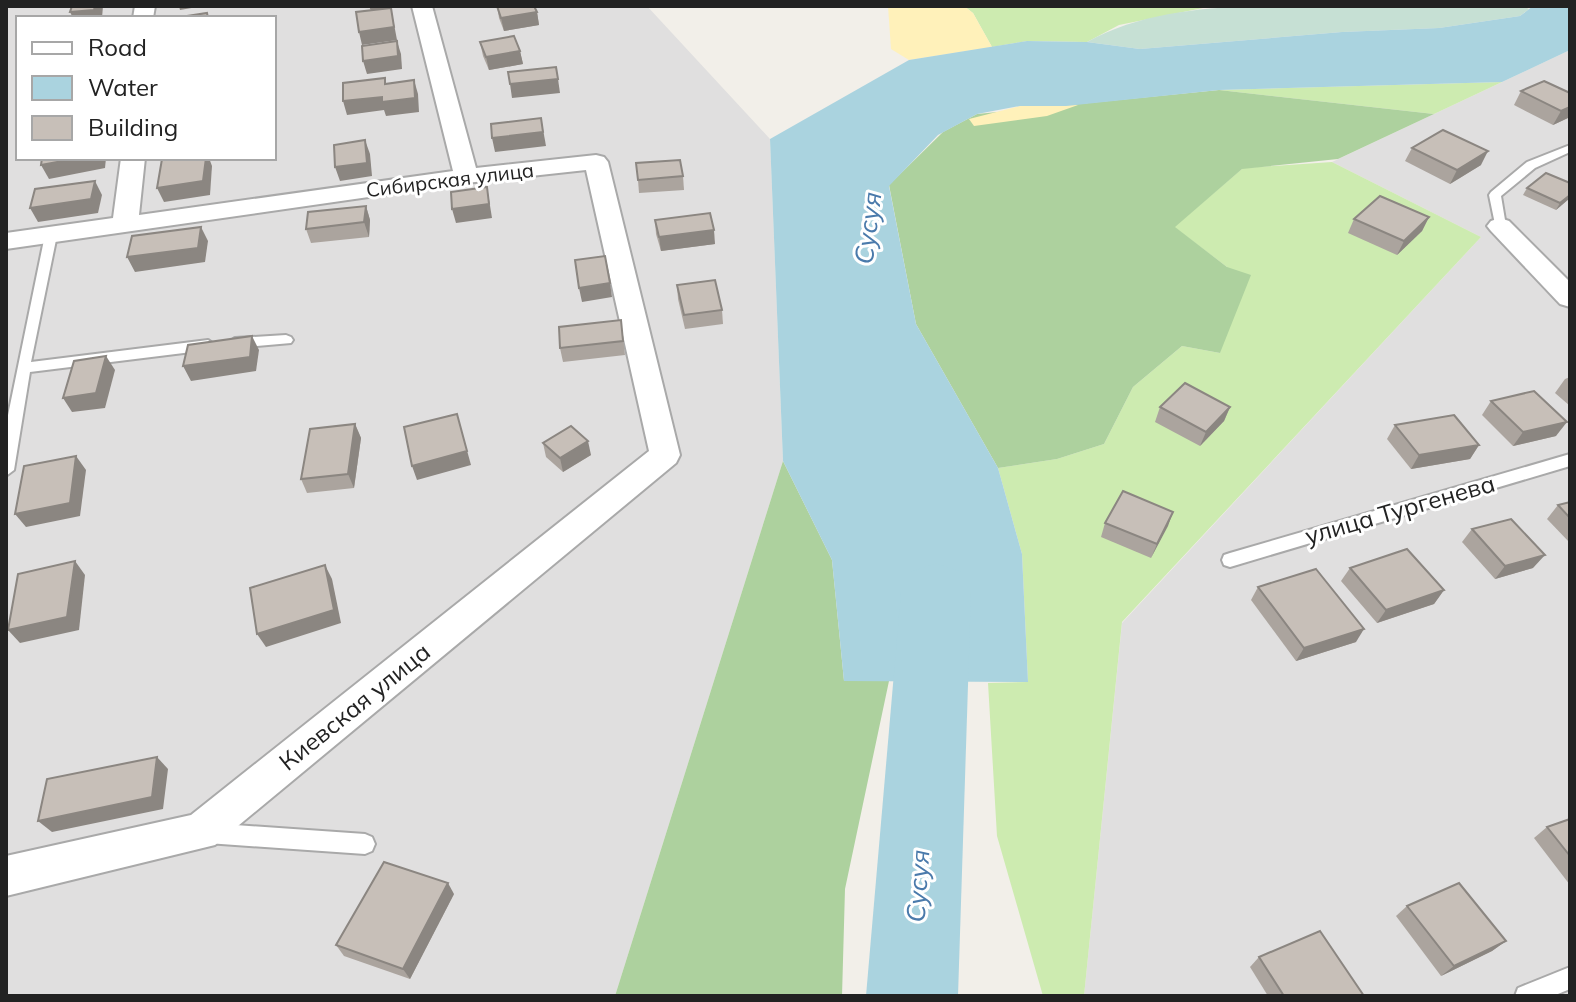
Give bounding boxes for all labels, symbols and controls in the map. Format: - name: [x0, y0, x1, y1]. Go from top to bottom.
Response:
- legend: [16, 16, 276, 160]
- text: Road: [88, 32, 147, 62]
- text: Water: [88, 72, 158, 102]
- text: Building: [88, 112, 178, 142]
- street label: Сибирская улица: [365, 157, 535, 202]
- water label: Сусуя: [847, 190, 888, 266]
- street label: улица Тургенева: [1301, 468, 1498, 551]
- street label: Киевская улица: [273, 636, 436, 776]
- water label: Сусуя: [899, 849, 936, 923]

